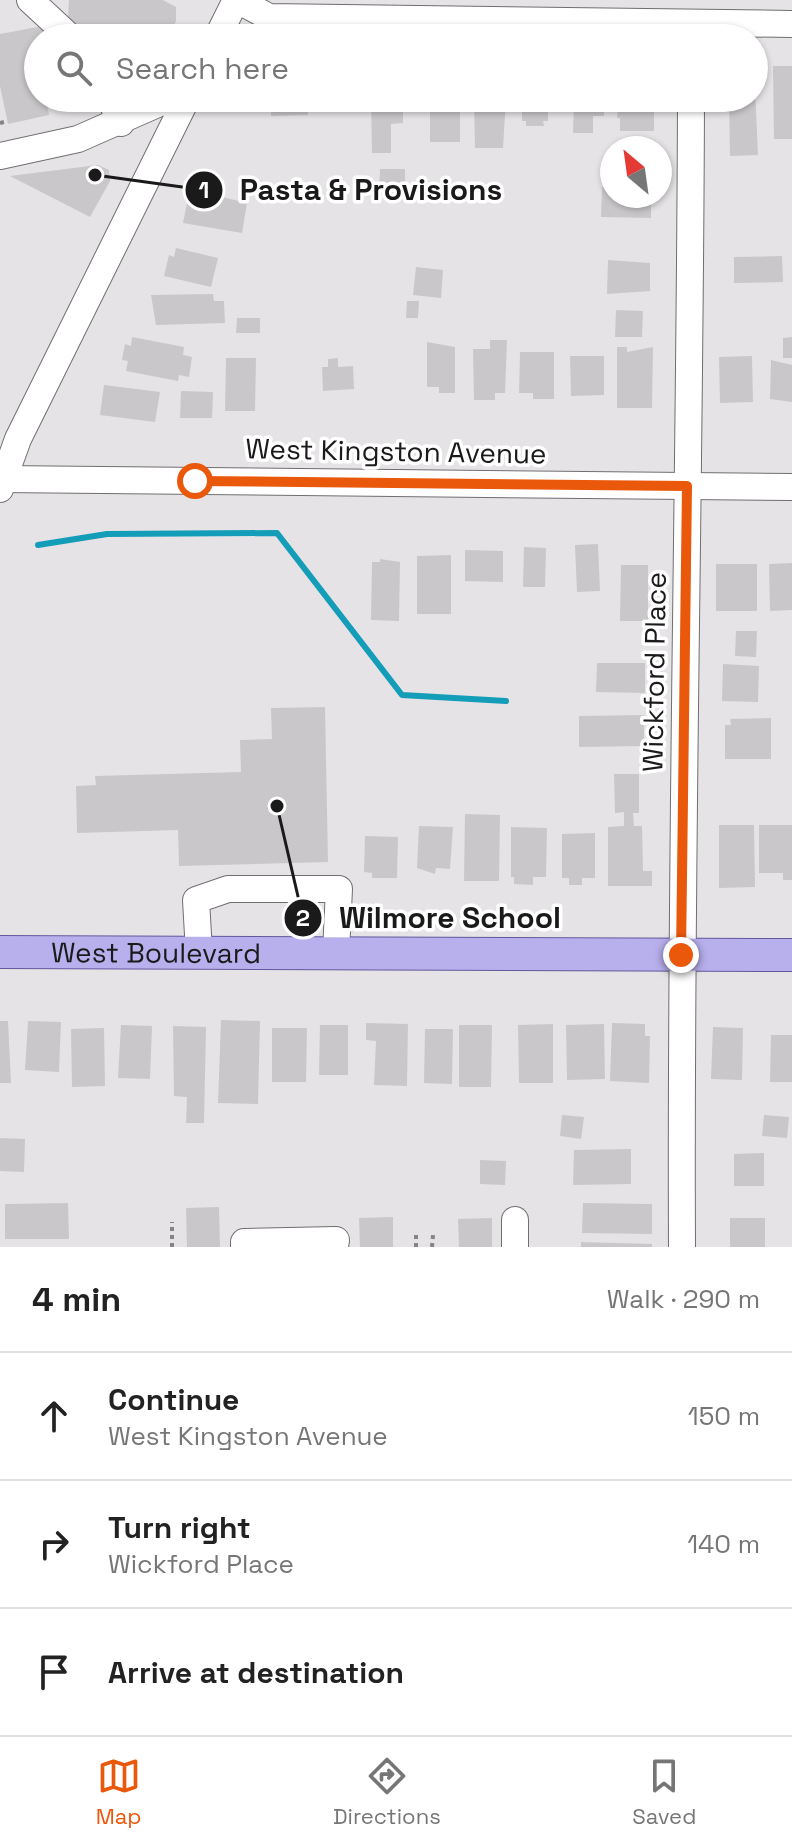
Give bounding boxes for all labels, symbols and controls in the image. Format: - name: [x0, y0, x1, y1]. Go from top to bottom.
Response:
- search box: [24, 24, 768, 112]
- icon: search: [52, 46, 96, 90]
- text: Search here: [116, 49, 289, 88]
- north arrow: [600, 136, 672, 208]
- callout: Pasta & Provisions: [184, 163, 518, 217]
- text: Pasta & Provisions: [240, 170, 502, 209]
- text: 1: [199, 174, 209, 205]
- street label: West Kingston Avenue: [245, 430, 547, 472]
- route start: [177, 463, 213, 499]
- street label: Wickford Place: [634, 572, 674, 772]
- callout: Wilmore School: [283, 891, 577, 945]
- text: Wilmore School: [339, 898, 561, 937]
- text: 2: [296, 902, 310, 933]
- street label: West Boulevard: [51, 934, 261, 971]
- route end: [663, 937, 699, 973]
- text: 4 min: [32, 1278, 121, 1321]
- text: Walk · 290 m: [607, 1282, 760, 1316]
- text: Continue: [108, 1380, 239, 1419]
- icon: ahead: [32, 1394, 76, 1438]
- text: 150 m: [688, 1399, 760, 1433]
- text: West Kingston Avenue: [108, 1419, 388, 1453]
- text: Turn right: [108, 1508, 251, 1547]
- icon: right: [32, 1522, 76, 1566]
- text: 140 m: [687, 1527, 760, 1561]
- text: Wickford Place: [108, 1547, 294, 1581]
- icon: arrive: [32, 1650, 76, 1694]
- text: Arrive at destination: [108, 1653, 404, 1692]
- tab: Map: [96, 1754, 142, 1830]
- tab: Directions: [333, 1754, 441, 1830]
- tab: Saved: [632, 1754, 696, 1830]

